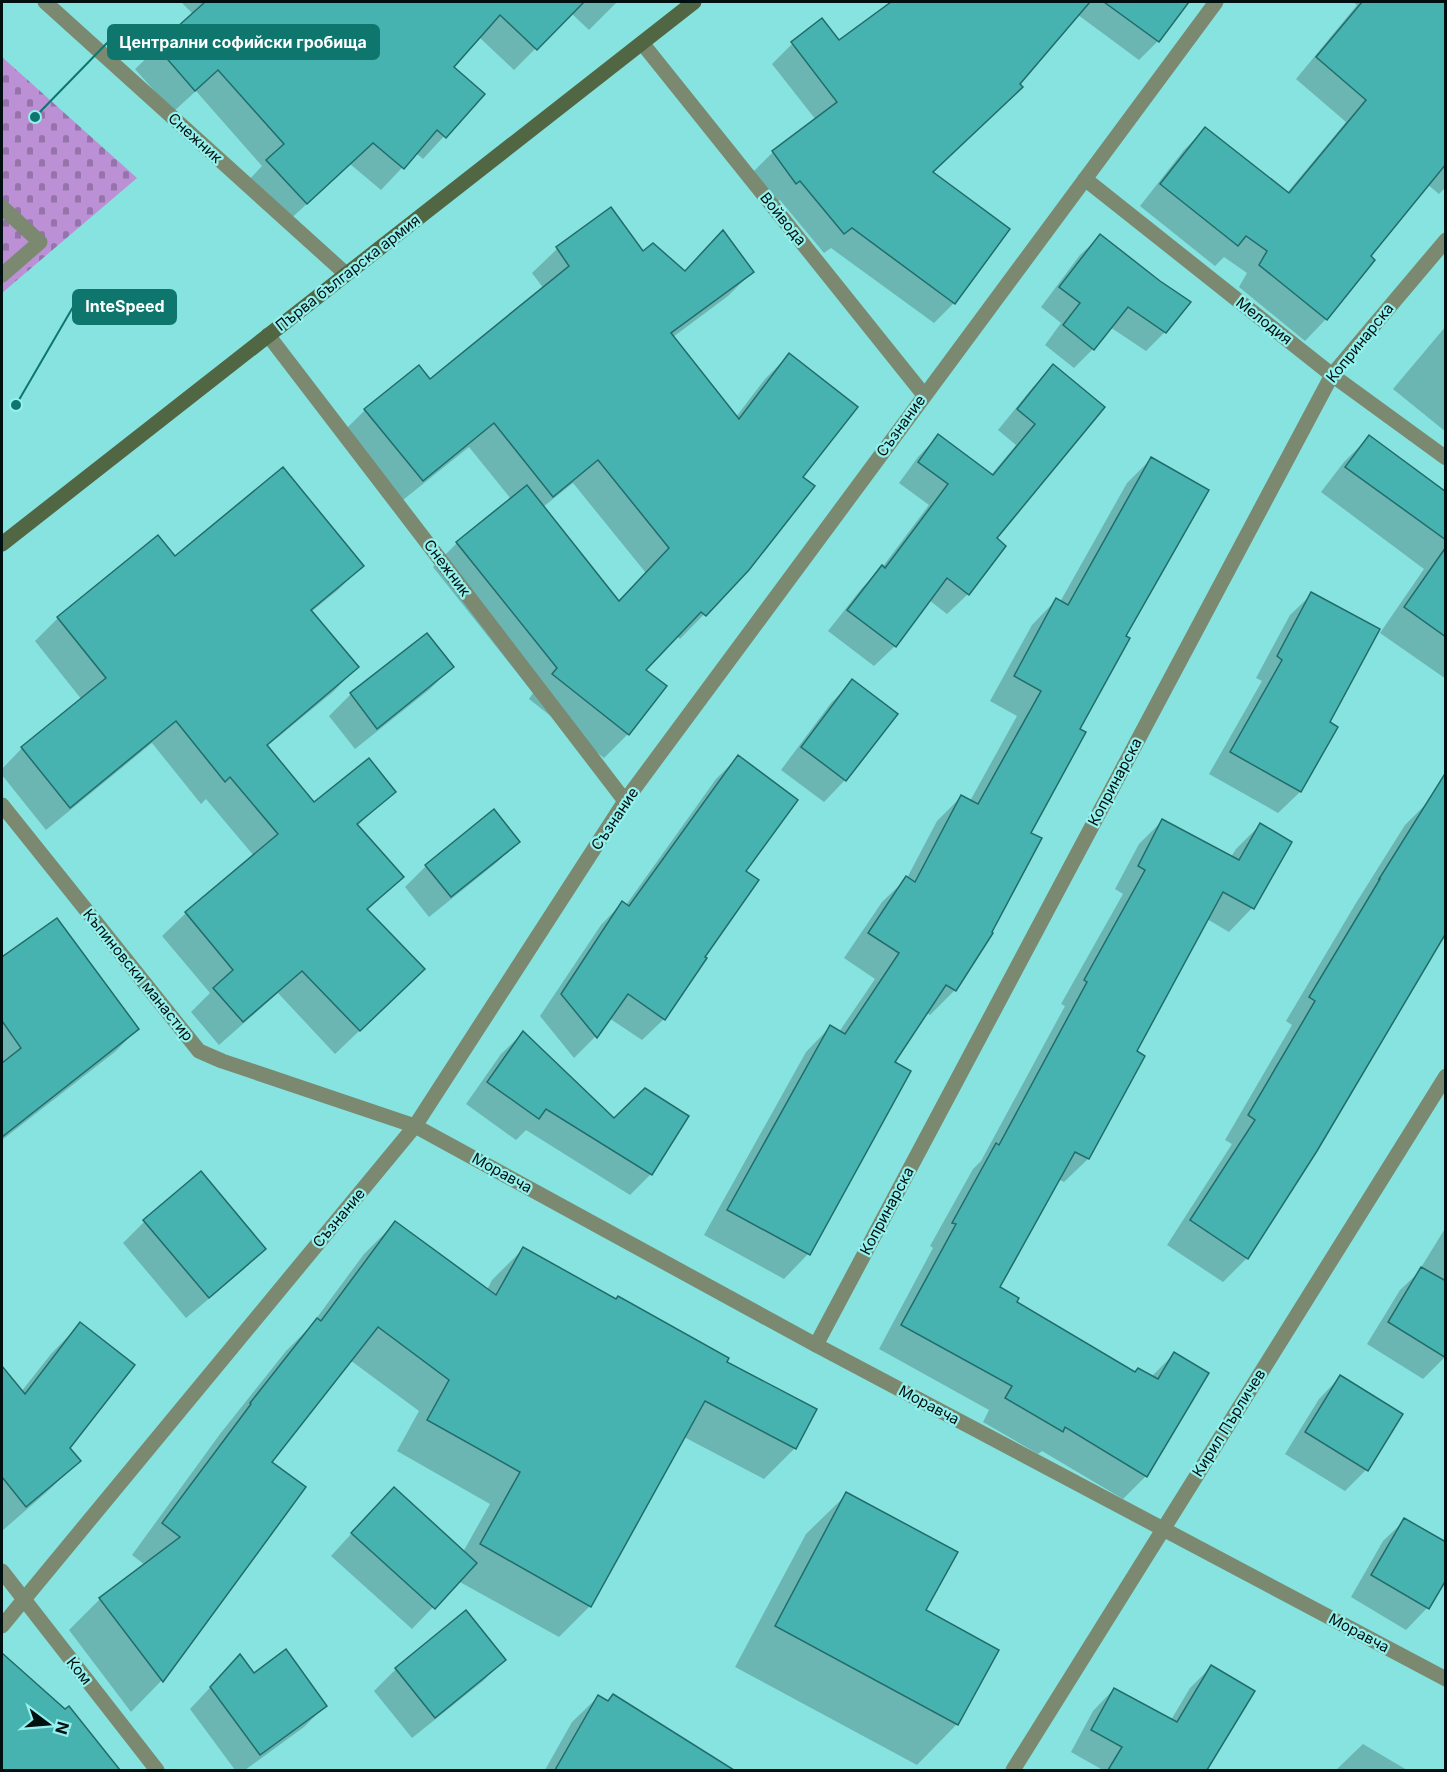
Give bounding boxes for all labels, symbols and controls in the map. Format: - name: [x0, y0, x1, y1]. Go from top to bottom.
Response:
- callout: Централни софийски гробища: [108, 25, 379, 59]
- text: Централни софийски гробища: [119, 32, 367, 52]
- street label: Снежник: [164, 108, 226, 167]
- street label: Войвода: [756, 188, 811, 249]
- street label: Първа българска армия: [272, 210, 424, 335]
- callout: InteSpeed: [73, 290, 176, 324]
- street label: Мелодия: [1232, 293, 1296, 349]
- text: InteSpeed: [85, 296, 165, 316]
- street label: Копринарска: [1322, 299, 1398, 386]
- street label: Съзнание: [872, 391, 929, 460]
- street label: Снежник: [420, 536, 475, 600]
- street label: Копринарска: [1083, 735, 1146, 829]
- street label: Съзнание: [587, 784, 643, 854]
- street label: Къпиновски манастир: [79, 905, 198, 1045]
- street label: Моравча: [469, 1148, 536, 1197]
- street label: Копринарска: [855, 1164, 918, 1258]
- street label: Съзнание: [308, 1184, 369, 1251]
- street label: Кирил Пърличев: [1188, 1365, 1269, 1480]
- street label: Моравча: [896, 1381, 963, 1428]
- street label: Моравча: [1326, 1609, 1393, 1656]
- street label: Ком: [63, 1653, 96, 1688]
- north arrow: [18, 1694, 78, 1754]
- text: N: [51, 1720, 74, 1737]

